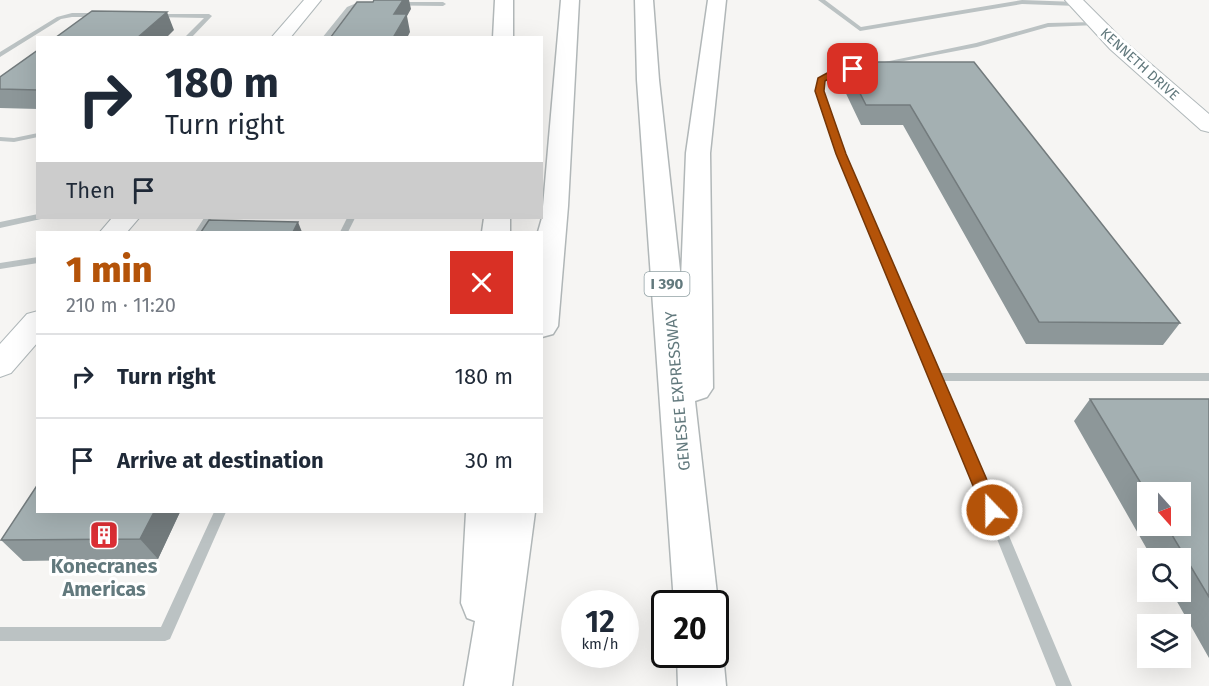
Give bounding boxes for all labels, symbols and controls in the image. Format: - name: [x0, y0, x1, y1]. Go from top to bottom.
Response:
- street label: KENNETH DRIVE: [1097, 25, 1182, 104]
- pin: [827, 43, 878, 94]
- icon: arrive: [836, 52, 869, 85]
- text: 180 m: [165, 58, 279, 108]
- icon: right: [66, 60, 144, 138]
- text: Turn right: [165, 109, 285, 141]
- icon: arrive: [127, 174, 160, 207]
- text: Then: [66, 177, 115, 204]
- text: 1 min: [66, 248, 152, 292]
- button: close: [450, 251, 513, 314]
- road number: I 390: [644, 272, 690, 296]
- text: 210 m · 11:20: [66, 293, 176, 317]
- street label: GENESEE EXPRESSWAY: [661, 310, 694, 472]
- icon: right: [66, 360, 99, 393]
- text: Turn right: [117, 363, 216, 390]
- text: 180 m: [454, 363, 513, 390]
- icon: arrive: [66, 444, 99, 477]
- text: Arrive at destination: [117, 447, 324, 474]
- text: 30 m: [465, 447, 513, 474]
- position arrow: [960, 478, 1024, 542]
- north arrow: [1137, 482, 1191, 536]
- map controls: [1137, 482, 1191, 668]
- building icon: Konecranes Americas: [88, 519, 120, 551]
- button: search: [1137, 548, 1191, 602]
- place label: Konecranes Americas: [51, 554, 158, 601]
- speed limit sign: 20: [651, 590, 729, 668]
- text: 12: [585, 604, 615, 640]
- button: layers: [1137, 614, 1191, 668]
- text: km/h: [581, 635, 619, 653]

